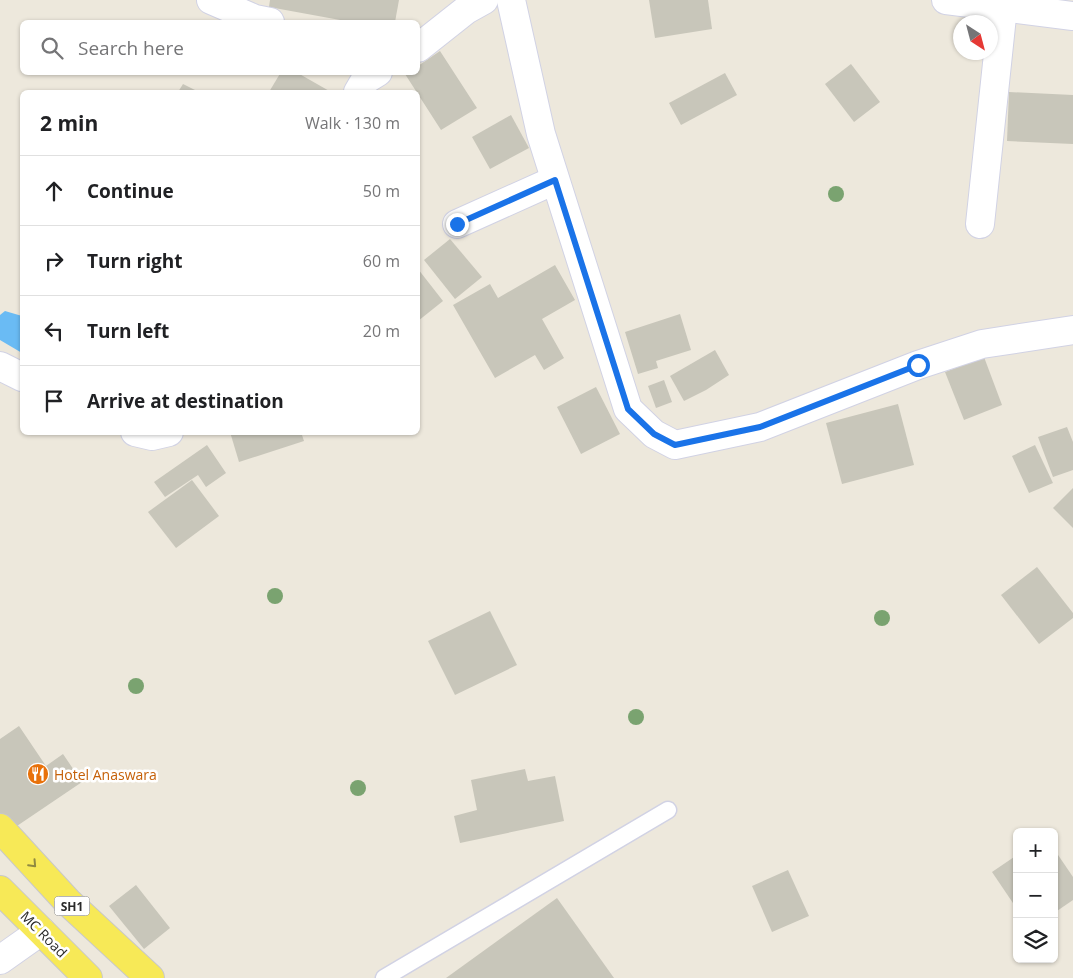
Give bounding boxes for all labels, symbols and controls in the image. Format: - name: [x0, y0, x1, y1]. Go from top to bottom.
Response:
- north arrow: [953, 15, 998, 60]
- search box: [20, 20, 420, 75]
- icon: search: [38, 34, 66, 62]
- text: Search here: [78, 35, 184, 61]
- text: 2 min: [40, 109, 98, 137]
- text: Walk · 130 m: [305, 112, 400, 134]
- icon: ahead: [40, 177, 68, 205]
- text: Continue: [87, 178, 174, 204]
- text: 50 m: [363, 180, 400, 202]
- route end: [446, 213, 469, 236]
- icon: right: [40, 247, 68, 275]
- text: Turn right: [87, 248, 182, 274]
- text: 60 m: [363, 250, 400, 272]
- icon: left: [40, 317, 68, 345]
- text: Turn left: [87, 318, 169, 344]
- text: 20 m: [363, 320, 400, 342]
- route start: [907, 354, 930, 377]
- icon: arrive: [40, 387, 68, 415]
- text: Arrive at destination: [87, 388, 284, 414]
- restaurant icon: Hotel Anaswara: [26, 762, 50, 786]
- place label: Hotel Anaswara: [54, 765, 157, 784]
- map controls: [1013, 828, 1058, 963]
- button: +: [1013, 828, 1058, 873]
- one-way arrow: [27, 858, 36, 867]
- button: −: [1013, 873, 1058, 918]
- road number: SH1: [54, 896, 90, 916]
- street label: MC Road: [17, 907, 71, 961]
- button: layers: [1013, 918, 1058, 963]

